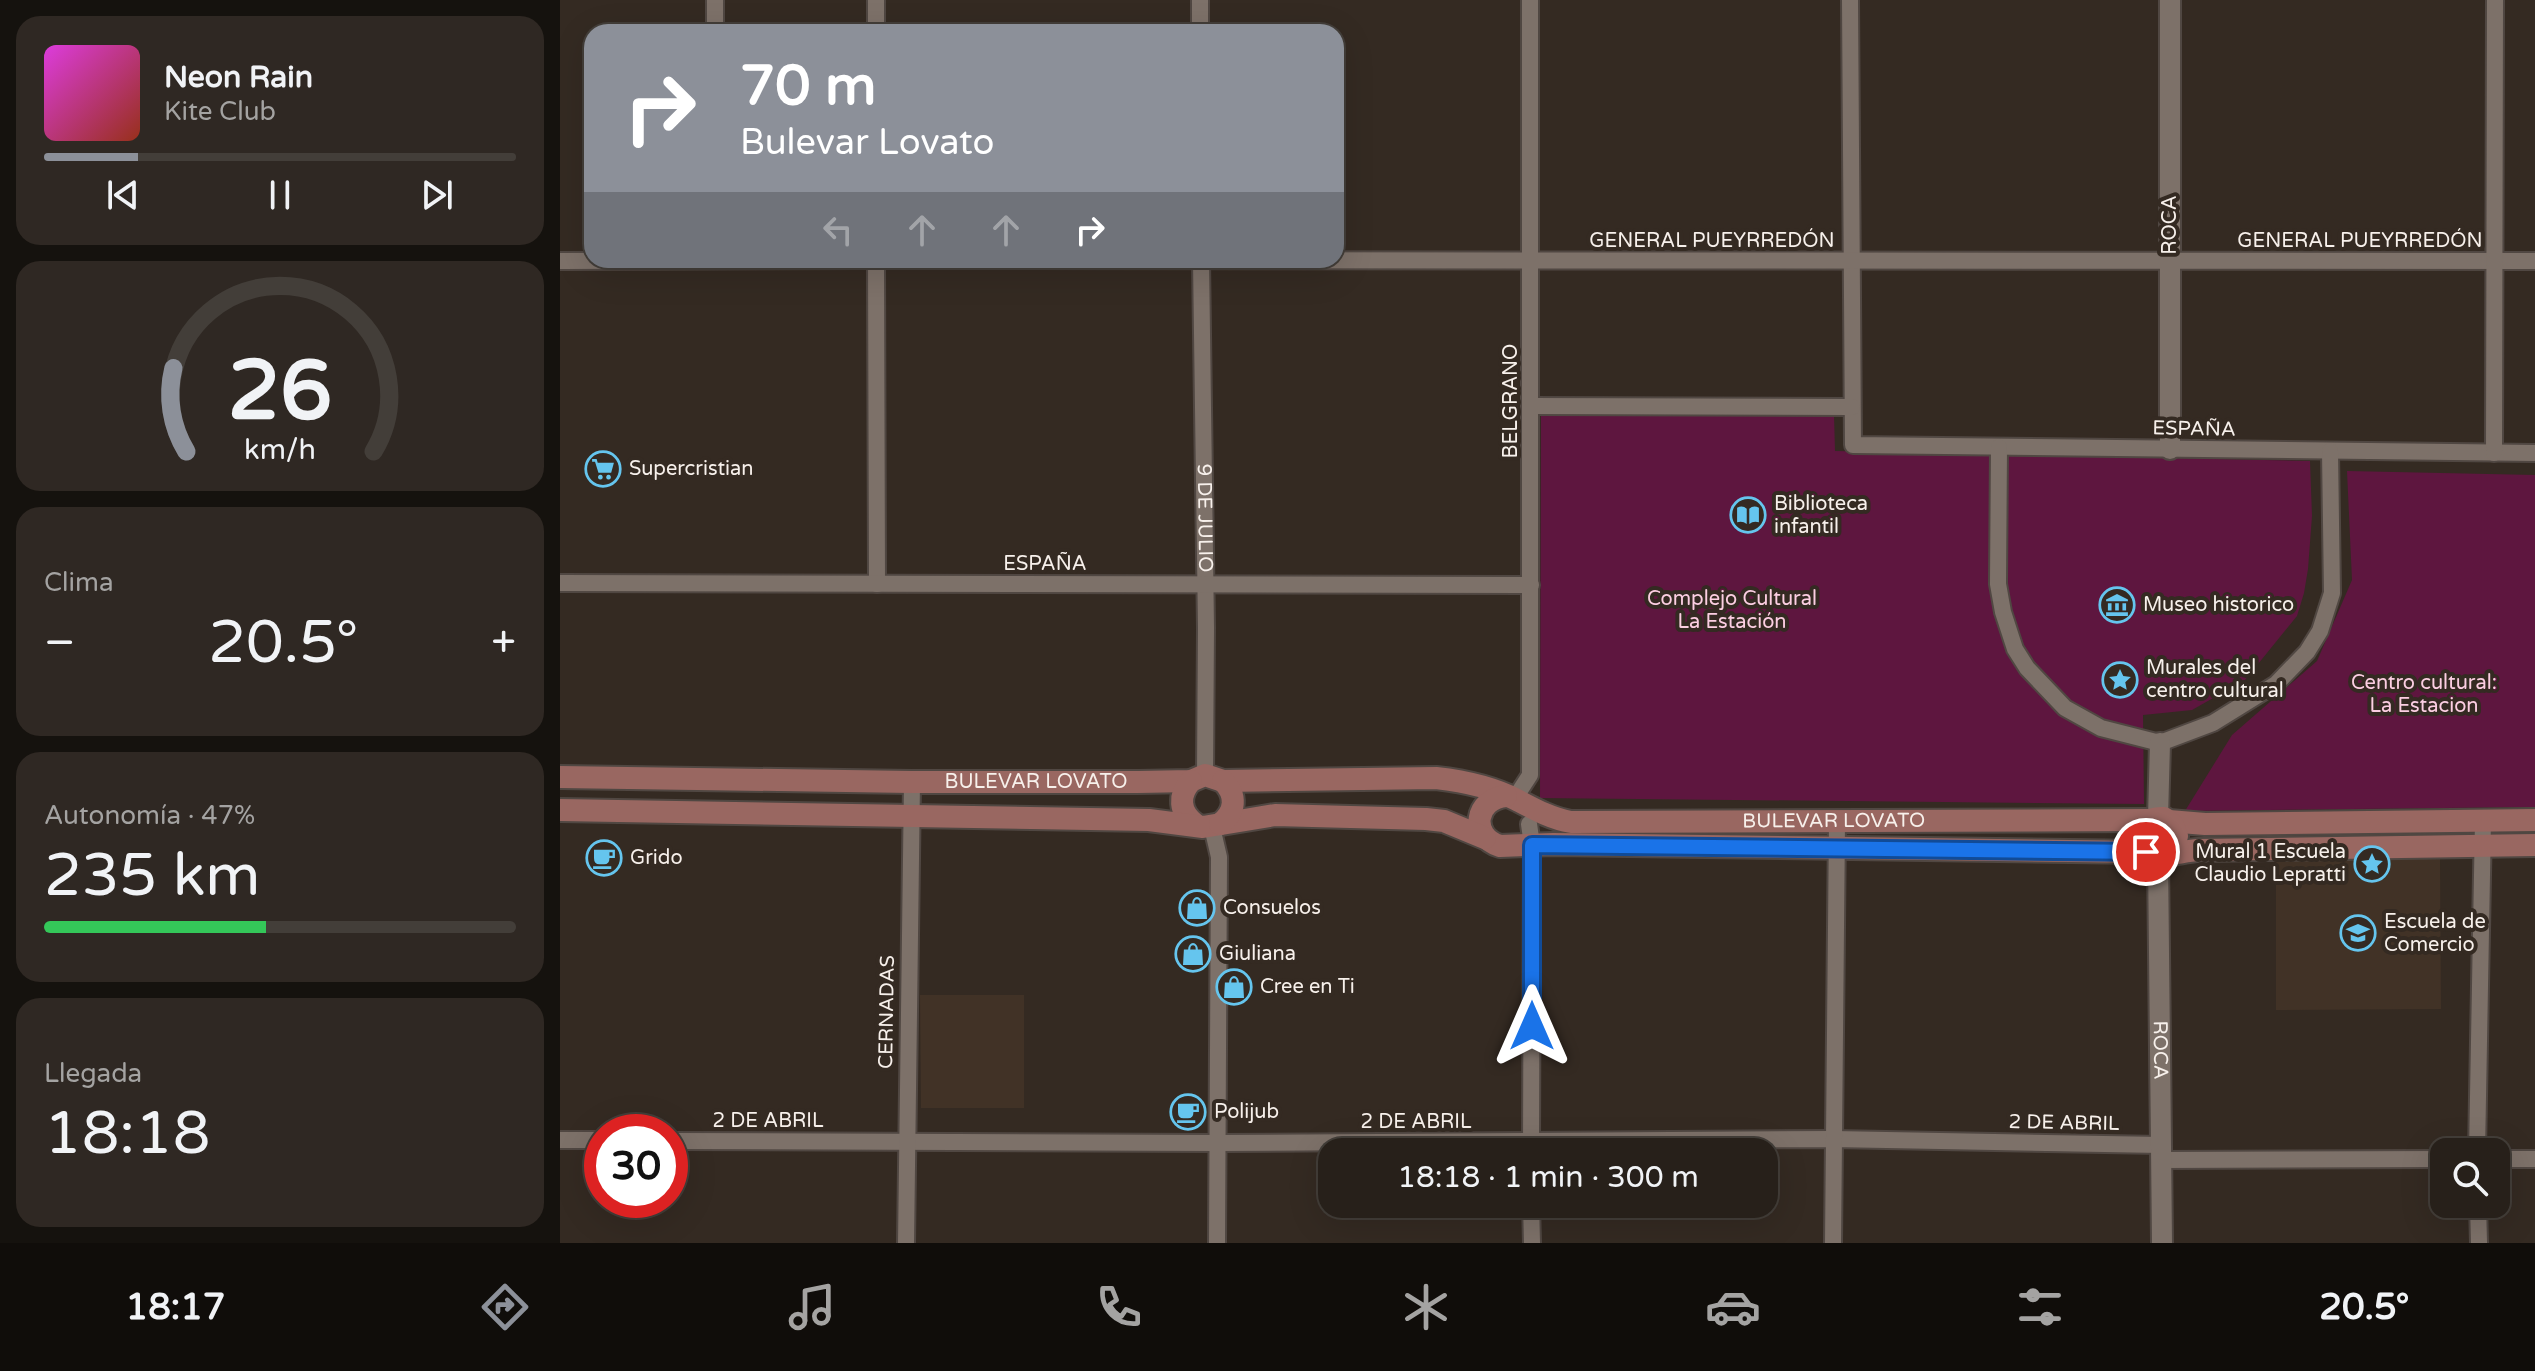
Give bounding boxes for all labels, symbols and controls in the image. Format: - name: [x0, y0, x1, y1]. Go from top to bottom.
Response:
- text: 70 m: [740, 53, 876, 120]
- icon: right: [608, 56, 712, 160]
- text: Neon Rain: [164, 59, 313, 96]
- text: Kite Club: [164, 96, 276, 127]
- text: Bulevar Lovato: [740, 121, 994, 164]
- icon: previous: [101, 173, 145, 217]
- icon: pause: [258, 173, 302, 217]
- icon: next: [415, 173, 459, 217]
- street label: ROCA: [2158, 195, 2182, 255]
- icon: left: [816, 208, 860, 252]
- icon: ahead: [900, 208, 944, 252]
- icon: ahead: [984, 208, 1028, 252]
- icon: right: [1068, 208, 1112, 252]
- street label: GENERAL PUEYRREDÓN: [1589, 228, 1835, 253]
- street label: GENERAL PUEYRREDÓN: [2237, 228, 2483, 253]
- text: 26: [228, 342, 332, 442]
- street label: BELGRANO: [1499, 344, 1523, 458]
- street label: ESPAÑA: [2152, 415, 2236, 442]
- text: km/h: [244, 433, 316, 467]
- supermarket icon: Supercristian: [584, 450, 622, 488]
- place label: Supercristian: [629, 457, 753, 481]
- street label: 9 DE JULIO: [1192, 463, 1217, 573]
- place label: Biblioteca infantil: [1774, 492, 1868, 539]
- library icon: Biblioteca infantil: [1729, 496, 1767, 534]
- street label: ESPAÑA: [1003, 551, 1087, 576]
- text: Clima: [44, 567, 114, 598]
- museum icon: Museo historico: [2098, 586, 2136, 624]
- park label: Complejo Cultural La Estación: [1647, 587, 1817, 634]
- place label: Museo historico: [2143, 593, 2294, 617]
- text: 20.5°: [208, 607, 358, 679]
- text: −: [44, 617, 75, 670]
- text: +: [491, 617, 516, 670]
- place label: Murales del centro cultural: [2146, 656, 2284, 703]
- place icon: Murales del centro cultural: [2101, 661, 2139, 699]
- park label: Centro cultural: La Estacion: [2351, 671, 2497, 718]
- street label: BULEVAR LOVATO: [945, 770, 1127, 794]
- text: Autonomía · 47%: [44, 800, 255, 831]
- street label: BULEVAR LOVATO: [1742, 809, 1925, 833]
- pin: [2112, 818, 2180, 886]
- icon: arrive: [2124, 830, 2168, 874]
- cafe icon: Grido: [585, 839, 623, 877]
- text: 235 km: [44, 840, 260, 912]
- place label: Mural 1 Escuela Claudio Lepratti: [2194, 840, 2346, 887]
- place icon: Mural 1 Escuela Claudio Lepratti: [2353, 845, 2391, 883]
- place label: Grido: [630, 846, 683, 870]
- shop icon: Consuelos: [1178, 889, 1216, 927]
- place label: Consuelos: [1223, 896, 1321, 920]
- place label: Escuela de Comercio: [2384, 910, 2486, 957]
- school or university icon: Escuela de Comercio: [2339, 914, 2377, 952]
- shop icon: Giuliana: [1174, 935, 1212, 973]
- place label: Giuliana: [1219, 942, 1296, 966]
- street label: CERNADAS: [874, 955, 900, 1069]
- shop icon: Cree en Ti: [1215, 968, 1253, 1006]
- place label: Cree en Ti: [1260, 975, 1355, 999]
- position arrow: [1490, 984, 1574, 1068]
- street label: ROCA: [2148, 1020, 2172, 1080]
- text: Llegada: [44, 1058, 142, 1089]
- cafe icon: Polijub: [1169, 1093, 1207, 1131]
- text: 18:18: [44, 1098, 210, 1170]
- place label: Polijub: [1214, 1100, 1279, 1124]
- street label: 2 DE ABRIL: [713, 1109, 824, 1133]
- street label: 2 DE ABRIL: [1361, 1110, 1472, 1134]
- street label: 2 DE ABRIL: [2008, 1110, 2120, 1136]
- speed limit sign: 30: [584, 1114, 688, 1218]
- map controls: [2430, 1138, 2510, 1218]
- button: search: [2430, 1138, 2510, 1218]
- text: 18:18 · 1 min · 300 m: [1397, 1159, 1699, 1196]
- icon: directions: [477, 1279, 533, 1335]
- icon: music: [784, 1279, 840, 1335]
- icon: phone: [1091, 1279, 1147, 1335]
- icon: climate: [1398, 1279, 1454, 1335]
- icon: car: [1705, 1279, 1761, 1335]
- icon: filters: [2012, 1279, 2068, 1335]
- text: 18:17: [126, 1286, 225, 1329]
- text: 20.5°: [2319, 1286, 2409, 1329]

